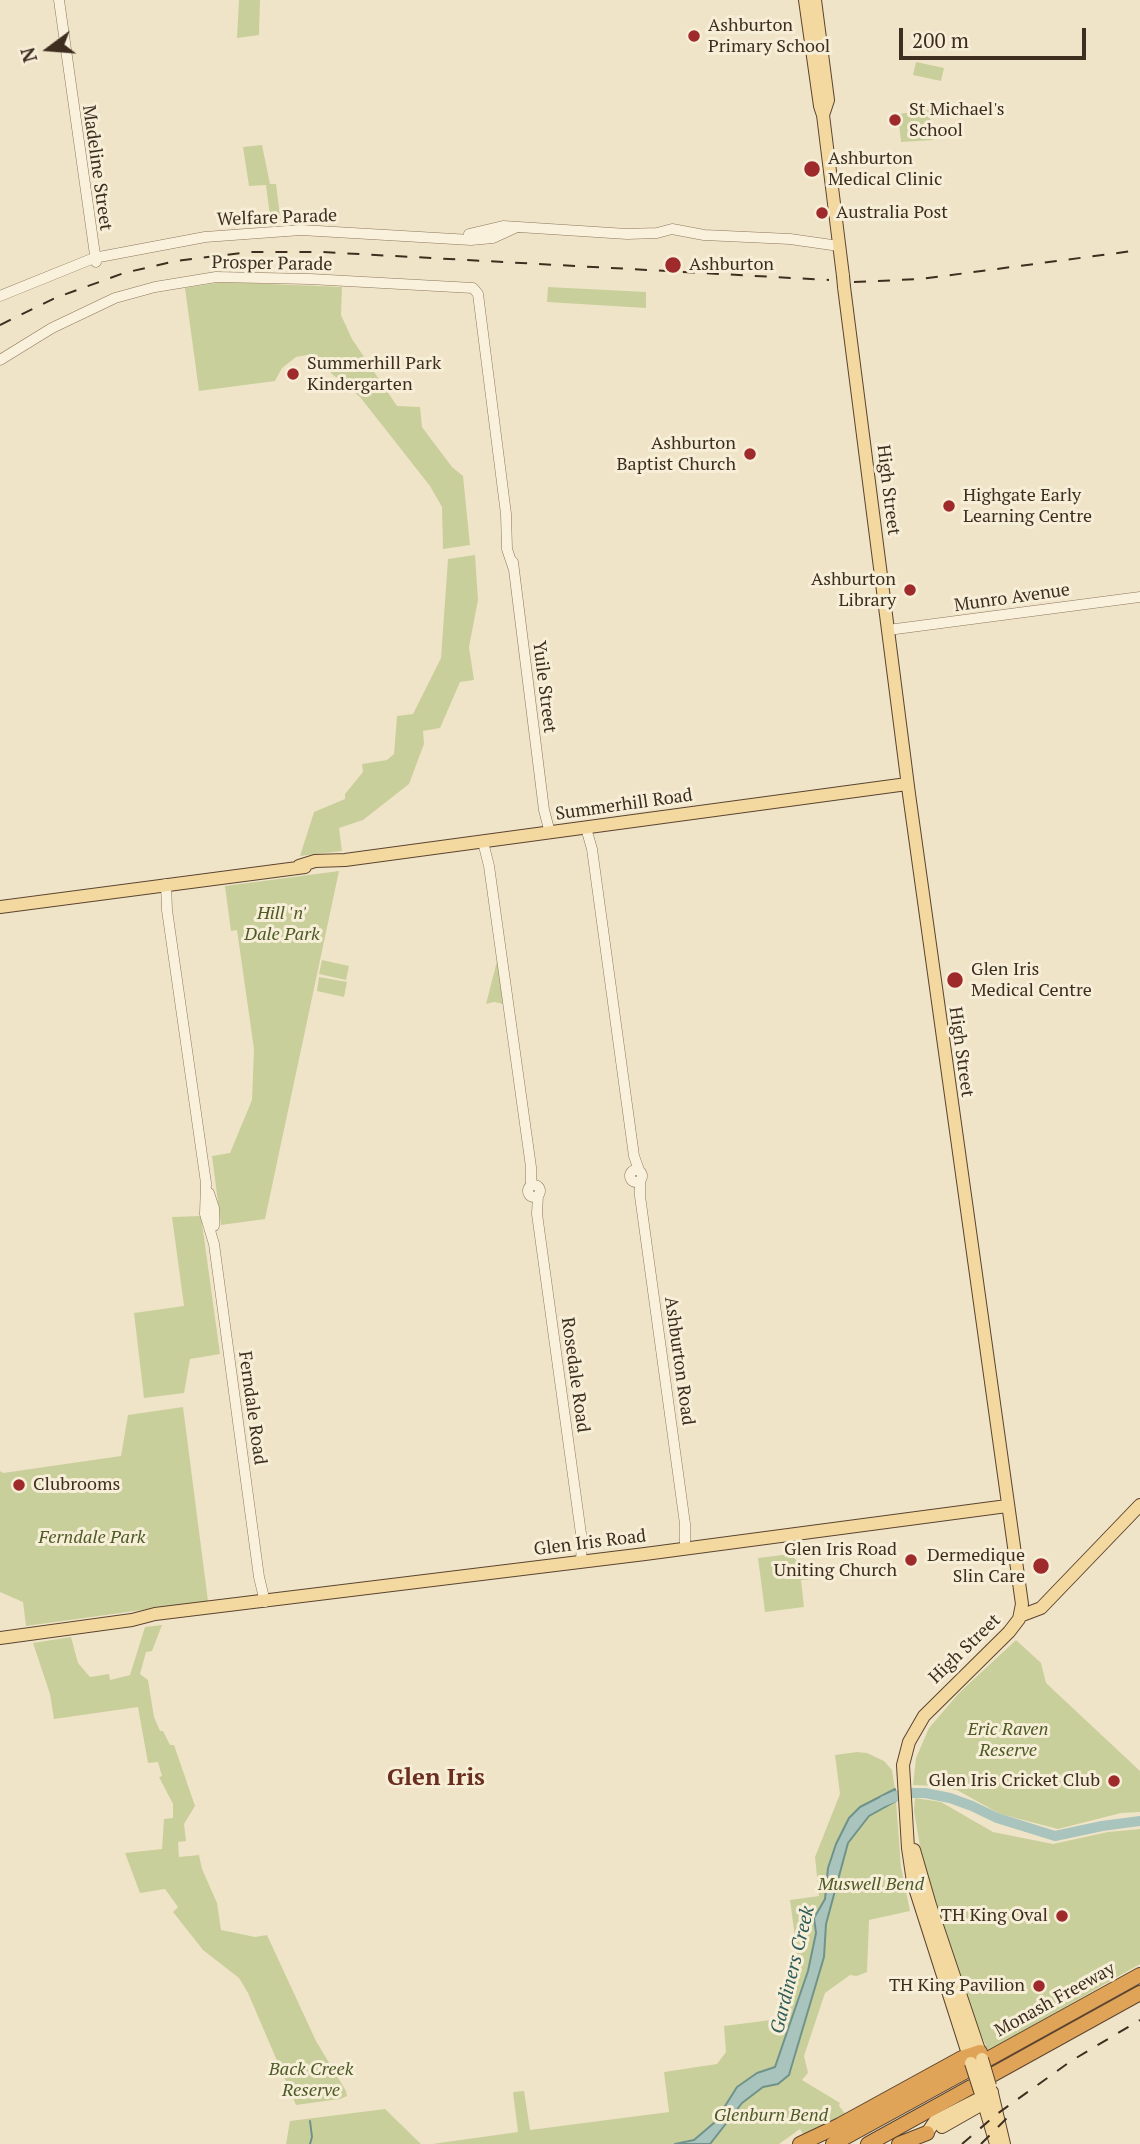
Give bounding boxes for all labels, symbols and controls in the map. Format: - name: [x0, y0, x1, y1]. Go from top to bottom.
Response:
- north arrow: [14, 14, 84, 84]
- scale bar: [902, 14, 1089, 58]
- place label: Ashburton Primary School: [708, 15, 830, 58]
- text: 200 m: [912, 26, 969, 54]
- marker: Ashburton Primary School: [686, 28, 702, 44]
- text: N: [14, 45, 42, 65]
- place label: St Michael's School: [909, 99, 1005, 142]
- street label: Madeline Street: [77, 104, 117, 232]
- marker: St Michael's School: [887, 112, 903, 128]
- place label: Ashburton Medical Clinic: [828, 148, 942, 190]
- marker: Ashburton Medical Clinic: [802, 159, 822, 179]
- place label: Australia Post: [836, 202, 948, 224]
- street label: Welfare Parade: [216, 205, 338, 231]
- marker: Australia Post: [814, 205, 830, 221]
- street label: Prosper Parade: [211, 252, 333, 276]
- place label: Ashburton: [689, 254, 774, 276]
- marker: Ashburton: [663, 255, 683, 275]
- place label: Summerhill Park Kindergarten: [307, 353, 441, 396]
- marker: Summerhill Park Kindergarten: [285, 366, 301, 382]
- place label: Ashburton Baptist Church: [617, 433, 736, 476]
- street label: High Street: [872, 444, 904, 536]
- marker: Ashburton Baptist Church: [742, 446, 758, 462]
- place label: Highgate Early Learning Centre: [963, 485, 1092, 528]
- marker: Highgate Early Learning Centre: [941, 498, 957, 514]
- place label: Ashburton Library: [811, 569, 896, 612]
- street label: Munro Avenue: [953, 579, 1071, 617]
- marker: Ashburton Library: [902, 582, 918, 598]
- street label: Yuile Street: [528, 640, 560, 734]
- street label: Summerhill Road: [554, 785, 694, 825]
- park label: Hill 'n' Dale Park: [244, 903, 320, 946]
- place label: Glen Iris Medical Centre: [971, 959, 1092, 1002]
- marker: Glen Iris Medical Centre: [945, 970, 965, 990]
- street label: High Street: [944, 1005, 978, 1099]
- street label: Ashburton Road: [659, 1295, 699, 1427]
- street label: Rosedale Road: [556, 1316, 594, 1434]
- street label: Ferndale Road: [233, 1350, 271, 1466]
- place label: Clubrooms: [33, 1474, 120, 1496]
- marker: Clubrooms: [11, 1477, 27, 1493]
- street label: Glen Iris Road: [533, 1525, 647, 1561]
- park label: Ferndale Park: [39, 1527, 145, 1549]
- place label: Glen Iris Road Uniting Church: [774, 1539, 897, 1582]
- place label: Dermedique Slin Care: [927, 1545, 1025, 1588]
- marker: Glen Iris Road Uniting Church: [903, 1552, 919, 1568]
- marker: Dermedique Slin Care: [1031, 1556, 1051, 1576]
- street label: High Street: [925, 1610, 1005, 1688]
- park label: Eric Raven Reserve: [968, 1719, 1048, 1762]
- district label: Glen Iris: [387, 1764, 485, 1792]
- place label: Glen Iris Cricket Club: [929, 1770, 1100, 1792]
- marker: Glen Iris Cricket Club: [1106, 1773, 1122, 1789]
- park label: Muswell Bend: [818, 1874, 924, 1896]
- water label: Gardiners Creek: [766, 1904, 820, 2036]
- place label: TH King Oval: [941, 1905, 1048, 1927]
- marker: TH King Oval: [1054, 1908, 1070, 1924]
- street label: Monash Freeway: [991, 1958, 1119, 2042]
- place label: TH King Pavilion: [889, 1975, 1025, 1997]
- marker: TH King Pavilion: [1031, 1978, 1047, 1994]
- park label: Back Creek Reserve: [269, 2059, 353, 2102]
- park label: Glenburn Bend: [714, 2105, 828, 2127]

